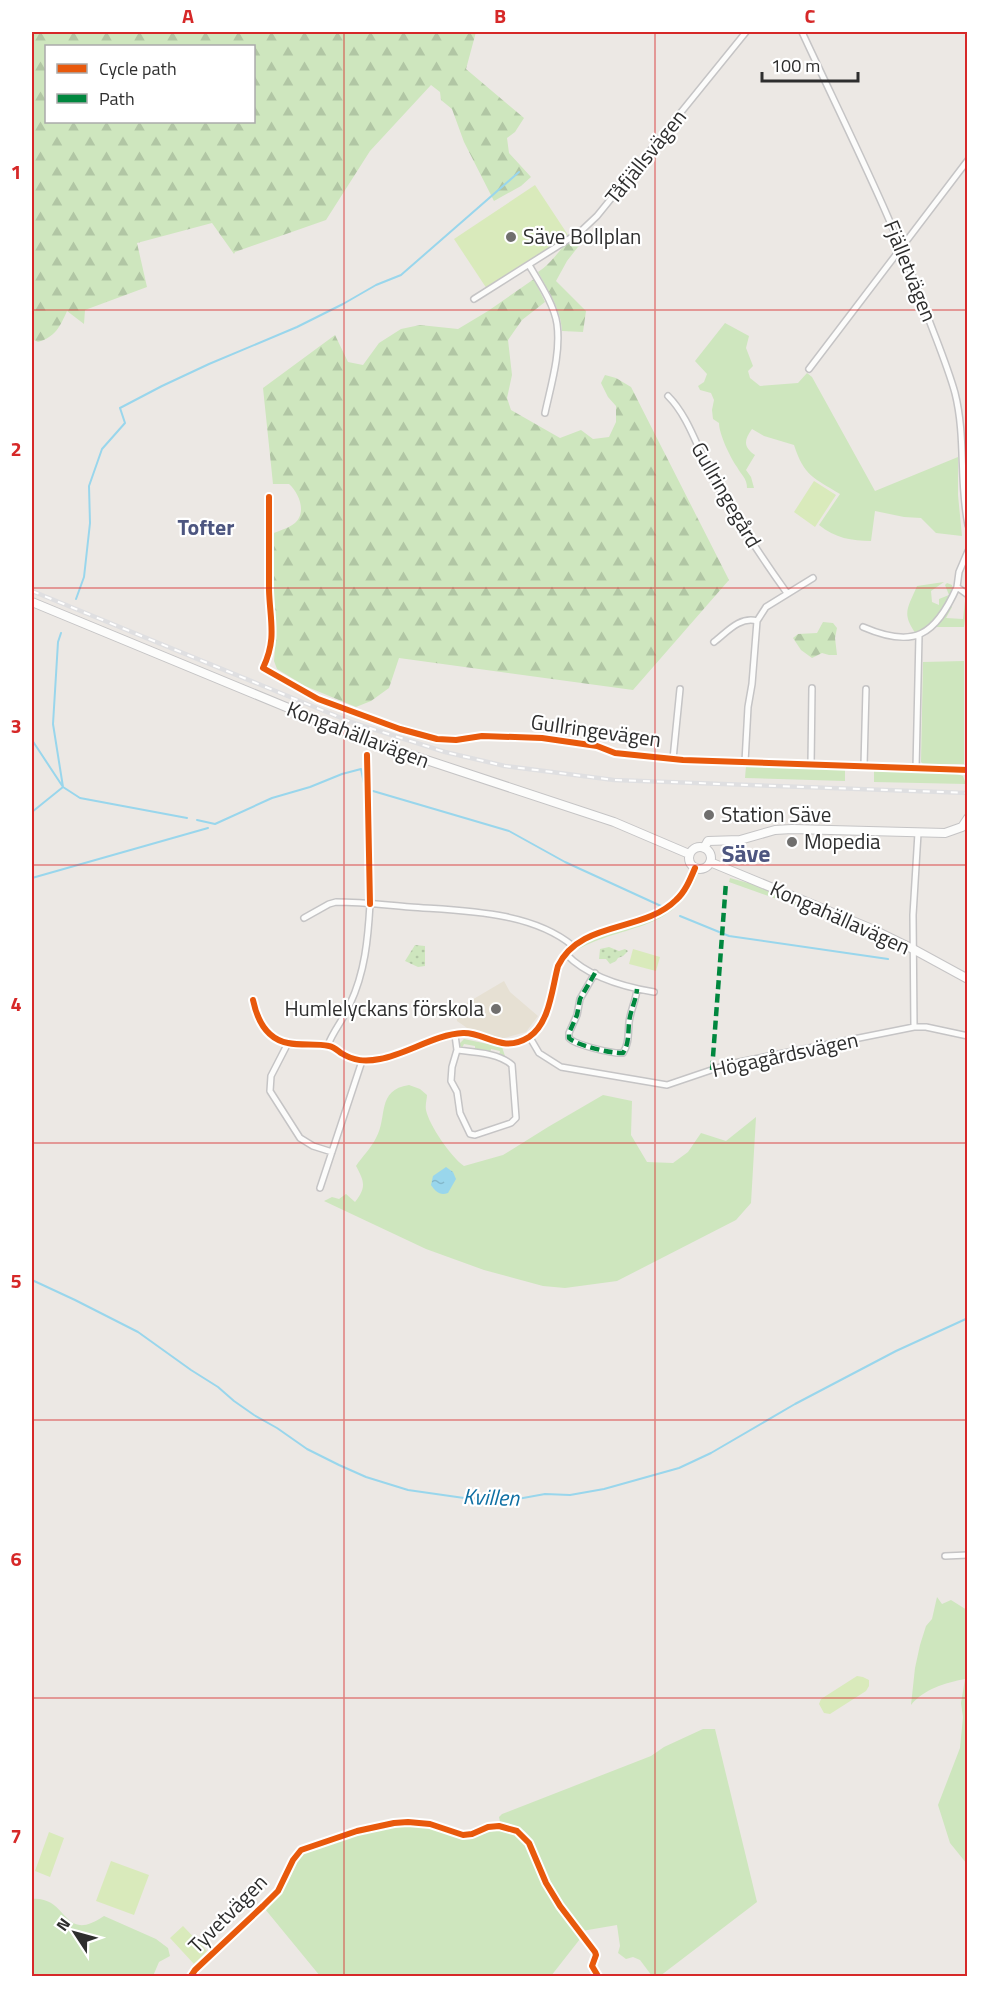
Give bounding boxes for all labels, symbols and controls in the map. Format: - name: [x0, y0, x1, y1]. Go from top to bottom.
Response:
- text: A: [182, 0, 194, 31]
- text: B: [494, 0, 506, 31]
- text: C: [805, 0, 816, 31]
- legend: [45, 45, 255, 123]
- scale bar: [762, 45, 858, 83]
- text: 100 m: [771, 52, 820, 79]
- text: Cycle path: [99, 55, 177, 82]
- text: Path: [99, 85, 135, 112]
- street label: Tåfjällsvägen: [597, 102, 694, 211]
- text: 1: [10, 156, 22, 187]
- street label: Fjälletvägen: [876, 215, 946, 326]
- place label: Säve Bollplan: [523, 220, 641, 252]
- marker: Säve Bollplan: [504, 230, 518, 244]
- text: 2: [10, 433, 22, 464]
- street label: Gullringegård: [684, 436, 770, 553]
- district label: Tofter: [177, 510, 235, 544]
- street label: Kongahällavägen: [282, 692, 434, 776]
- street label: Gullringevägen: [529, 705, 663, 755]
- text: 3: [10, 710, 22, 741]
- place label: Station Säve: [721, 798, 831, 830]
- marker: Station Säve: [702, 808, 716, 822]
- place label: Mopedia: [804, 825, 881, 857]
- district label: Säve: [721, 835, 771, 871]
- marker: Mopedia: [785, 835, 799, 849]
- street label: Kongahällavägen: [765, 872, 916, 962]
- text: 4: [10, 988, 22, 1019]
- place label: Humlelyckans förskola: [284, 992, 484, 1024]
- marker: Humlelyckans förskola: [489, 1002, 503, 1016]
- street label: Högagårdsvägen: [709, 1023, 861, 1085]
- text: 5: [10, 1265, 22, 1296]
- water label: Kvillen: [462, 1479, 521, 1515]
- text: 6: [10, 1543, 22, 1574]
- text: 7: [10, 1820, 22, 1851]
- street label: Tyvetvägen: [180, 1866, 274, 1960]
- north arrow: [45, 1903, 105, 1963]
- text: N: [50, 1913, 76, 1936]

